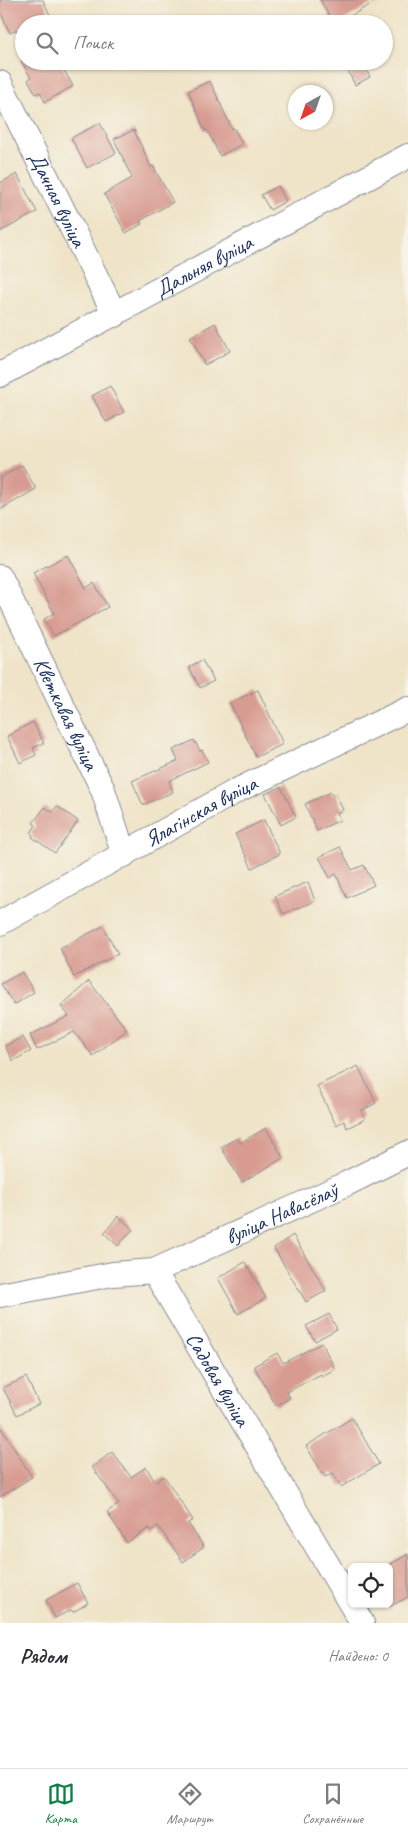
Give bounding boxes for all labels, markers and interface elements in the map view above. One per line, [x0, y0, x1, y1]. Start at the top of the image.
search box [15, 15, 393, 70]
icon: search [33, 29, 61, 57]
text: Поиск [73, 31, 113, 55]
north arrow [288, 85, 333, 130]
street label: Дачная вуліца [23, 148, 93, 253]
street label: Дальняя вуліца [150, 228, 258, 303]
street label: Кветкавая вуліца [28, 653, 105, 776]
street label: Ялагінская вуліца [140, 769, 263, 852]
street label: вуліца Навасёлаў [221, 1176, 343, 1250]
street label: Садовая вуліца [180, 1328, 257, 1433]
map controls [348, 1563, 393, 1608]
button: locate [348, 1563, 393, 1608]
text: Рядом [20, 1643, 67, 1669]
text: Найдено: 0 [328, 1646, 388, 1666]
tab: Карта [45, 1780, 77, 1827]
tab: Маршрут [167, 1780, 213, 1827]
tab: Сохранённые [302, 1780, 363, 1827]

